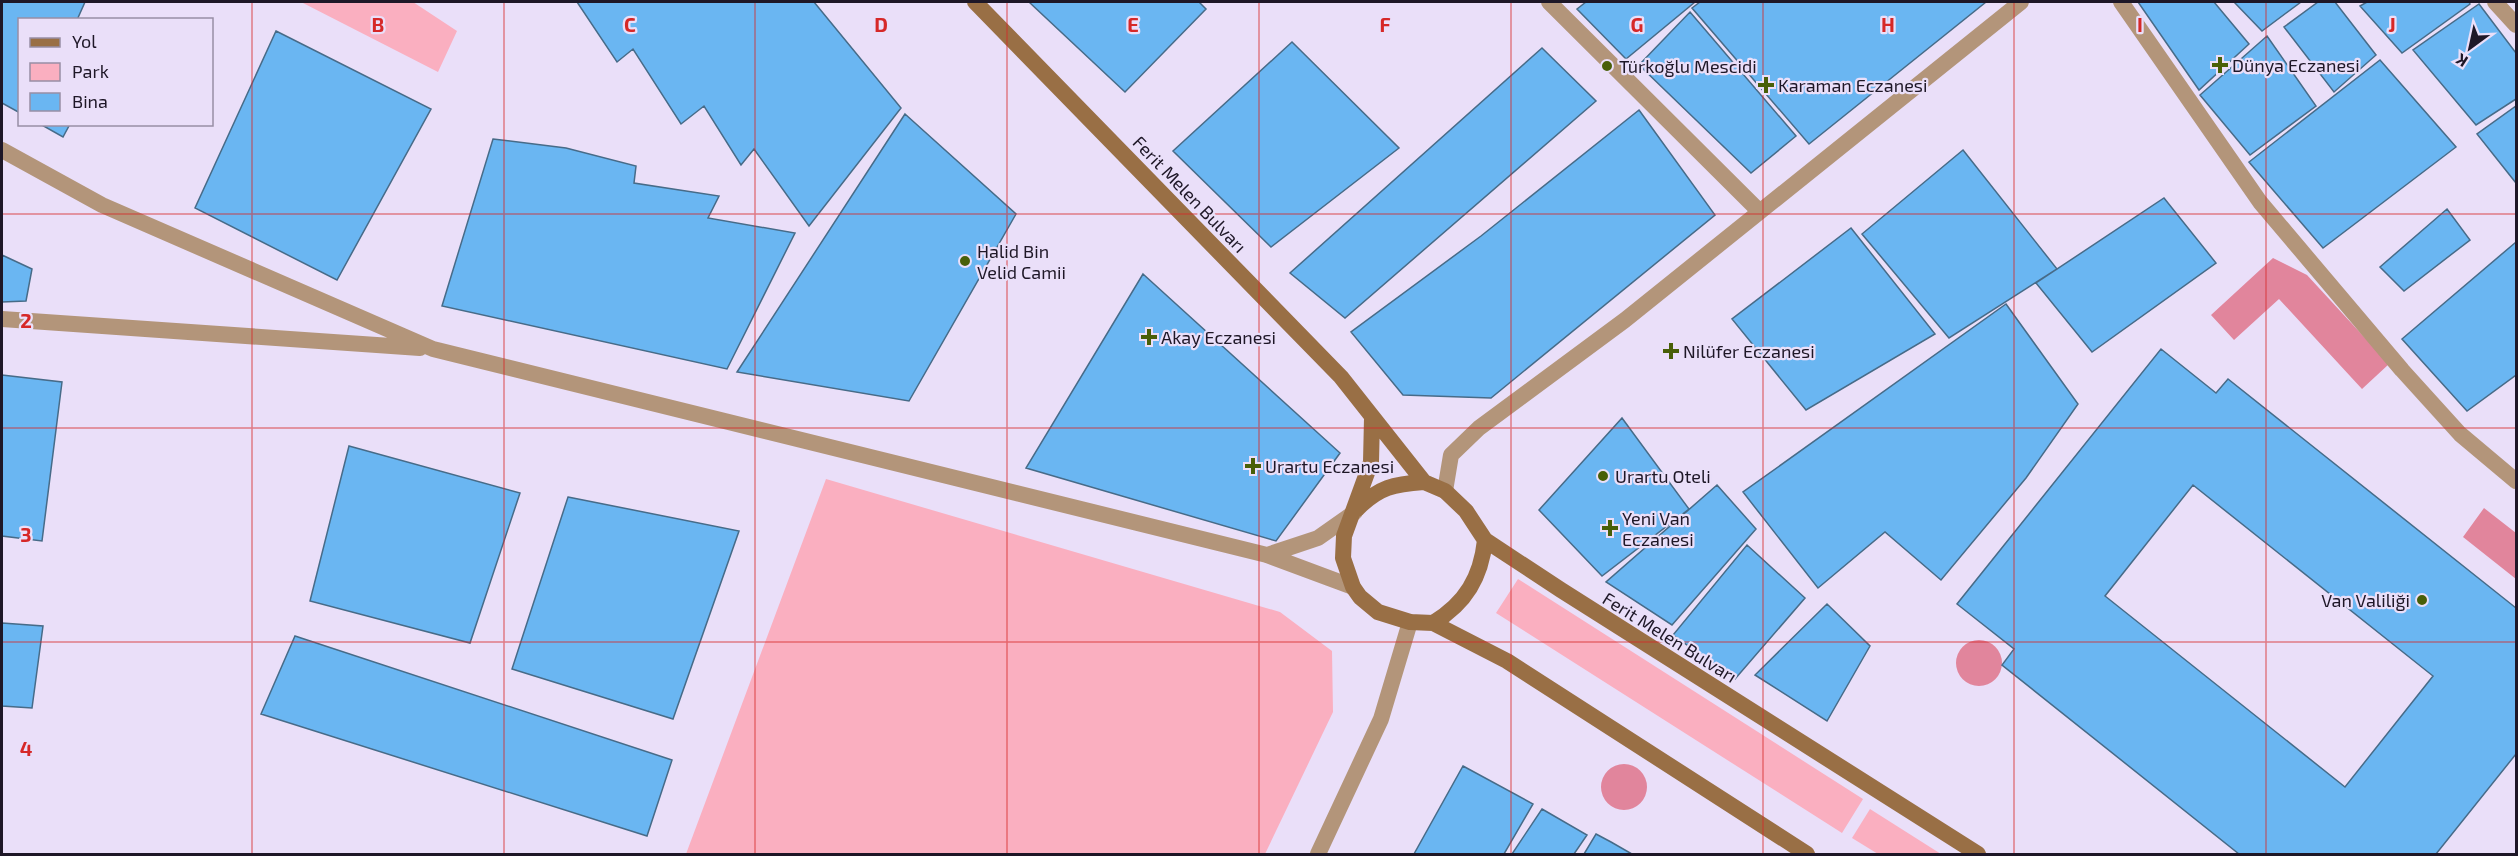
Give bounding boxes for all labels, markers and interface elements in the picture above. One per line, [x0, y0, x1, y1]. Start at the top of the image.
text: B [372, 12, 384, 36]
text: C [624, 12, 636, 36]
text: D [874, 12, 888, 36]
text: E [1127, 12, 1139, 36]
text: F [1379, 12, 1391, 36]
text: G [1631, 12, 1643, 36]
text: H [1881, 12, 1895, 36]
text: I [2137, 12, 2143, 36]
text: J [2388, 12, 2396, 36]
legend [18, 18, 213, 126]
north arrow [2440, 18, 2500, 78]
text: Yol [72, 30, 97, 52]
text: K [2451, 50, 2471, 72]
place label: Dünya Eczanesi [2232, 54, 2360, 76]
place label: Türkoğlu Mescidi [1619, 55, 1757, 77]
marker: Dünya Eczanesi [2213, 58, 2227, 72]
marker: Türkoğlu Mescidi [1600, 59, 1614, 73]
text: Park [72, 60, 109, 82]
place label: Karaman Eczanesi [1778, 74, 1927, 96]
marker: Karaman Eczanesi [1759, 78, 1773, 92]
text: Bina [72, 90, 108, 112]
street label: Ferit Melen Bulvarı [1129, 131, 1251, 257]
place label: Halid Bin Velid Camii [977, 240, 1066, 283]
marker: Halid Bin Velid Camii [958, 254, 972, 268]
text: 2 [20, 308, 32, 332]
place label: Akay Eczanesi [1161, 326, 1276, 348]
marker: Akay Eczanesi [1142, 330, 1156, 344]
place label: Nilüfer Eczanesi [1683, 340, 1815, 362]
marker: Nilüfer Eczanesi [1664, 344, 1678, 358]
place label: Urartu Eczanesi [1265, 455, 1394, 477]
marker: Urartu Eczanesi [1246, 459, 1260, 473]
place label: Urartu Oteli [1615, 465, 1711, 487]
marker: Urartu Oteli [1596, 469, 1610, 483]
place label: Yeni Van Eczanesi [1622, 507, 1694, 550]
marker: Yeni Van Eczanesi [1603, 521, 1617, 535]
text: 3 [20, 522, 32, 546]
street label: Ferit Melen Bulvarı [1599, 587, 1741, 687]
place label: Van Valiliği [2321, 589, 2410, 611]
marker: Van Valiliği [2415, 593, 2429, 607]
text: 4 [20, 736, 33, 760]

